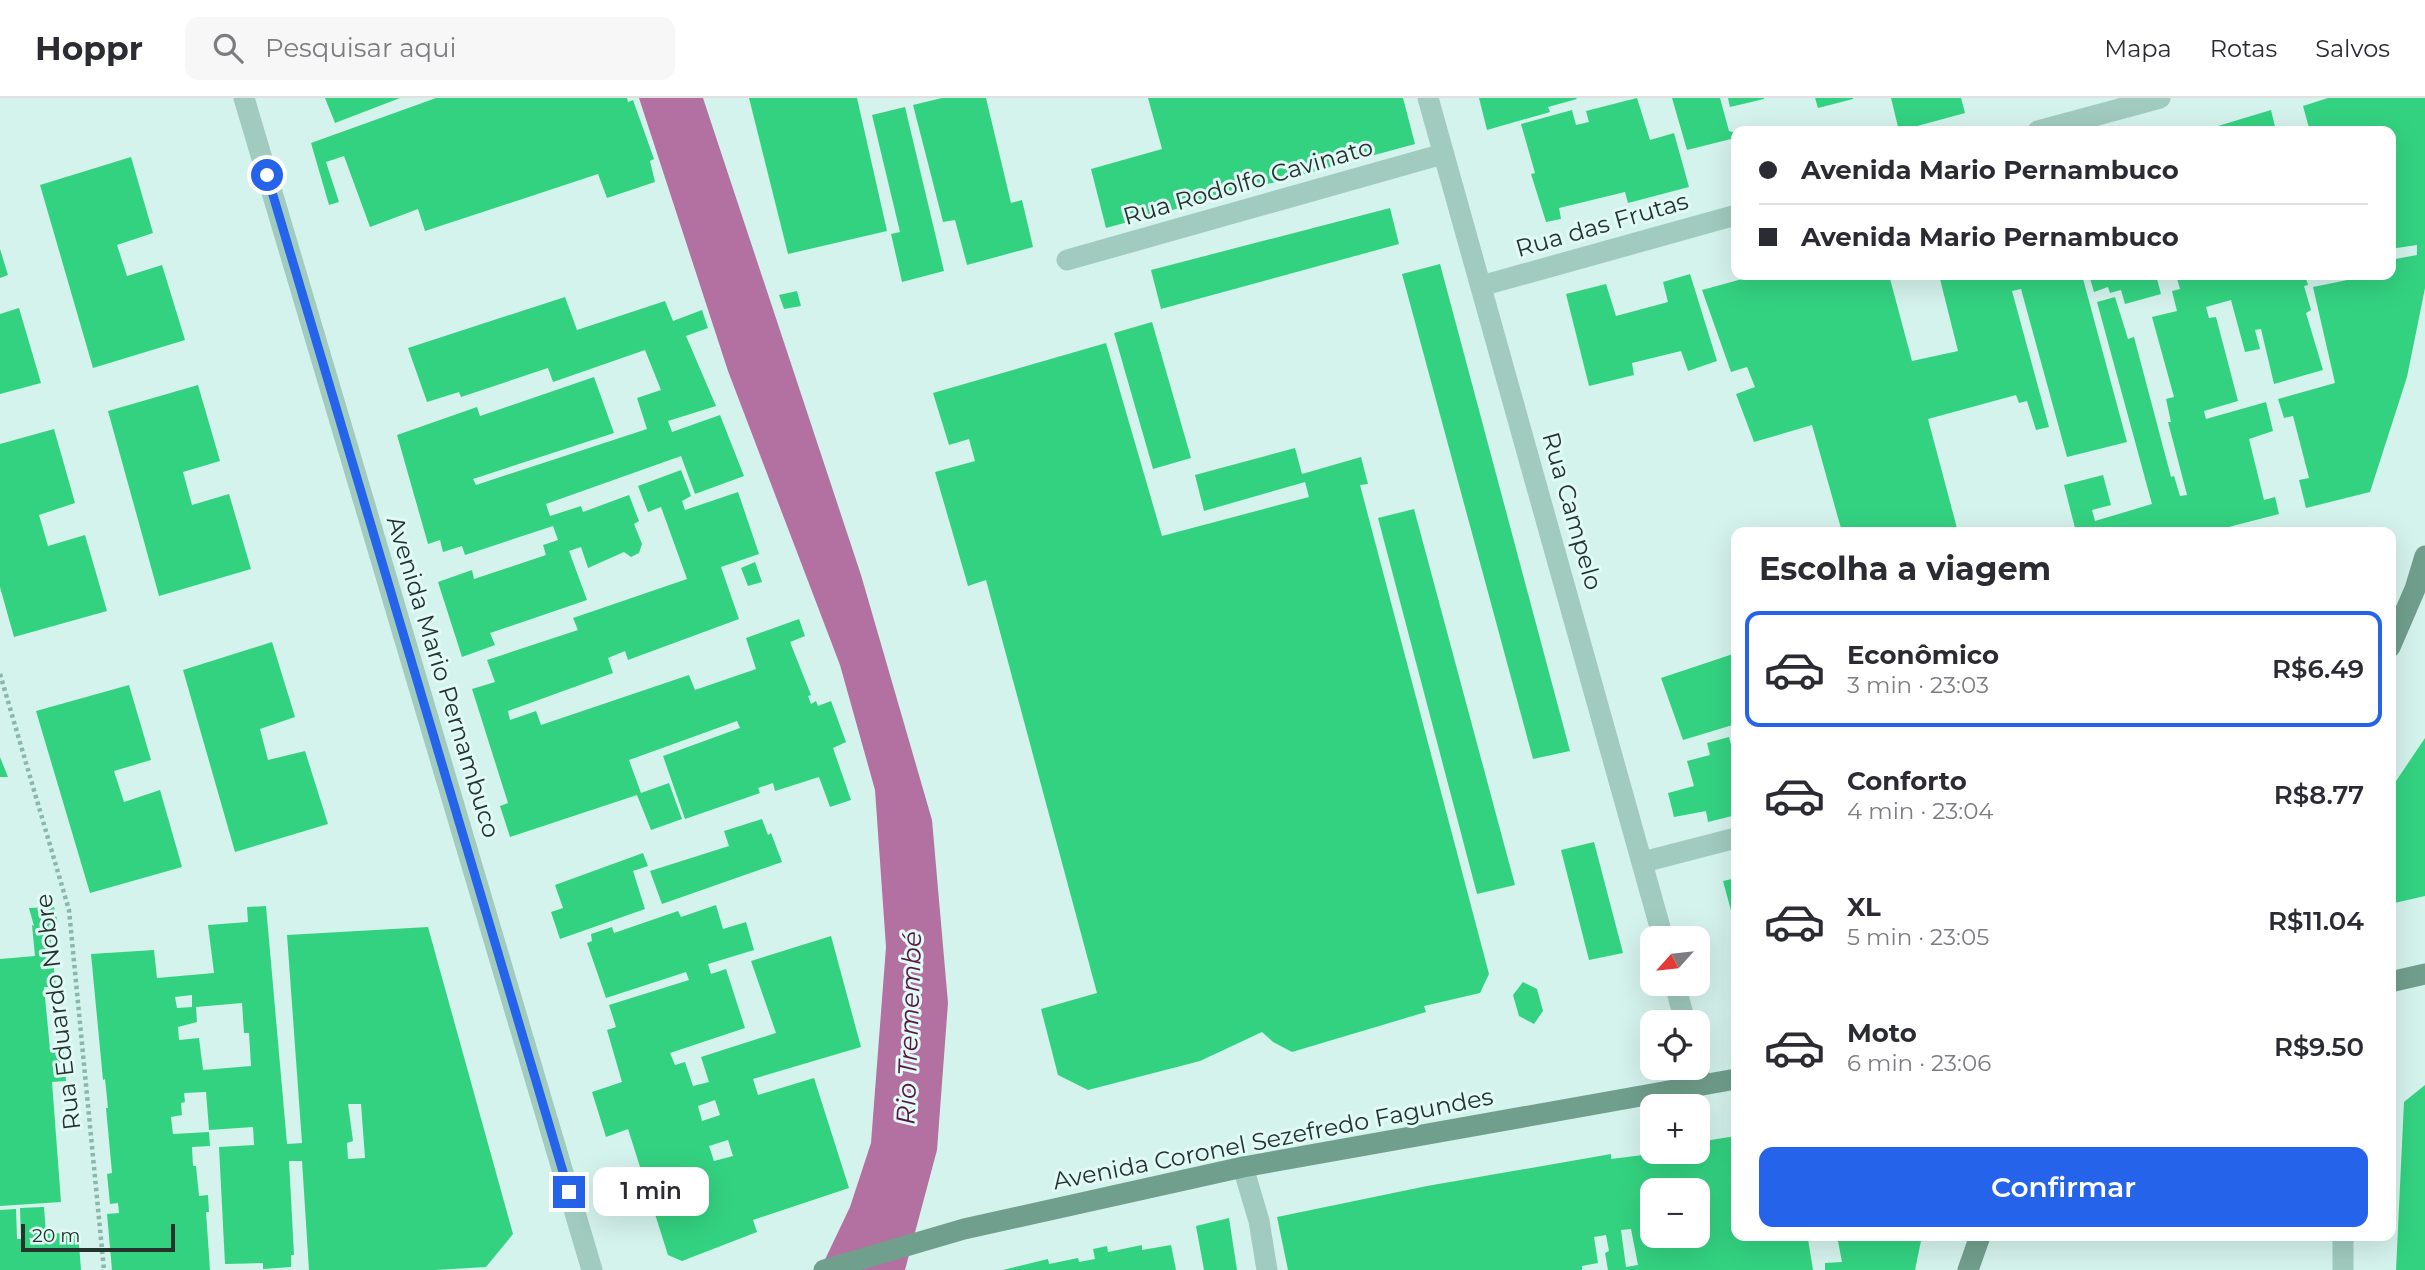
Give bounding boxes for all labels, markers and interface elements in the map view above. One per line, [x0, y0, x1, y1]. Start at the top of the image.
search box [185, 17, 675, 80]
text: Hoppr [35, 28, 143, 68]
icon: search [209, 29, 247, 67]
text: Pesquisar aqui [265, 32, 457, 64]
text: Mapa [2104, 34, 2172, 63]
text: Rotas [2210, 34, 2277, 63]
text: Salvos [2315, 34, 2390, 63]
street label: Rua Rodolfo Cavinato [1120, 132, 1376, 231]
text: Avenida Mario Pernambuco [1801, 154, 2179, 186]
route start [251, 159, 283, 191]
street label: Rua das Frutas [1512, 186, 1692, 263]
text: Avenida Mario Pernambuco [1801, 221, 2179, 253]
street label: Rua Campelo [1536, 429, 1609, 593]
street label: Avenida Mario Pernambuco [381, 512, 506, 841]
text: Escolha a viagem [1759, 549, 2051, 588]
icon: car [1763, 638, 1826, 701]
text: Econômico [1847, 639, 1999, 671]
text: R$6.49 [2272, 653, 2364, 685]
text: 3 min · 23:03 [1847, 671, 1989, 699]
icon: car [1763, 764, 1826, 827]
text: Conforto [1847, 765, 1967, 797]
text: R$8.77 [2274, 779, 2364, 811]
text: 4 min · 23:04 [1847, 797, 1994, 825]
icon: car [1763, 890, 1826, 953]
text: XL [1847, 891, 1881, 923]
street label: Rua Eduardo Nobre [29, 892, 86, 1132]
text: R$11.04 [2268, 905, 2364, 937]
text: 5 min · 23:05 [1847, 923, 1989, 951]
north arrow [1640, 926, 1710, 996]
map controls [1640, 926, 1710, 1248]
water label: Rio Tremembé [890, 931, 928, 1125]
button: locate [1640, 1010, 1710, 1080]
icon: car [1763, 1016, 1826, 1079]
text: Moto [1847, 1017, 1917, 1049]
text: R$9.50 [2274, 1031, 2364, 1063]
text: 6 min · 23:06 [1847, 1049, 1991, 1077]
street label: Avenida Coronel Sezefredo Fagundes [1050, 1082, 1495, 1195]
button: + [1640, 1094, 1710, 1164]
button: Confirmar [1759, 1147, 2368, 1227]
callout: 1 min [594, 1168, 709, 1216]
route end [553, 1176, 585, 1208]
text: 1 min [620, 1177, 682, 1205]
button: − [1640, 1178, 1710, 1248]
scale bar [21, 1221, 175, 1253]
text: 20 m [32, 1224, 80, 1247]

